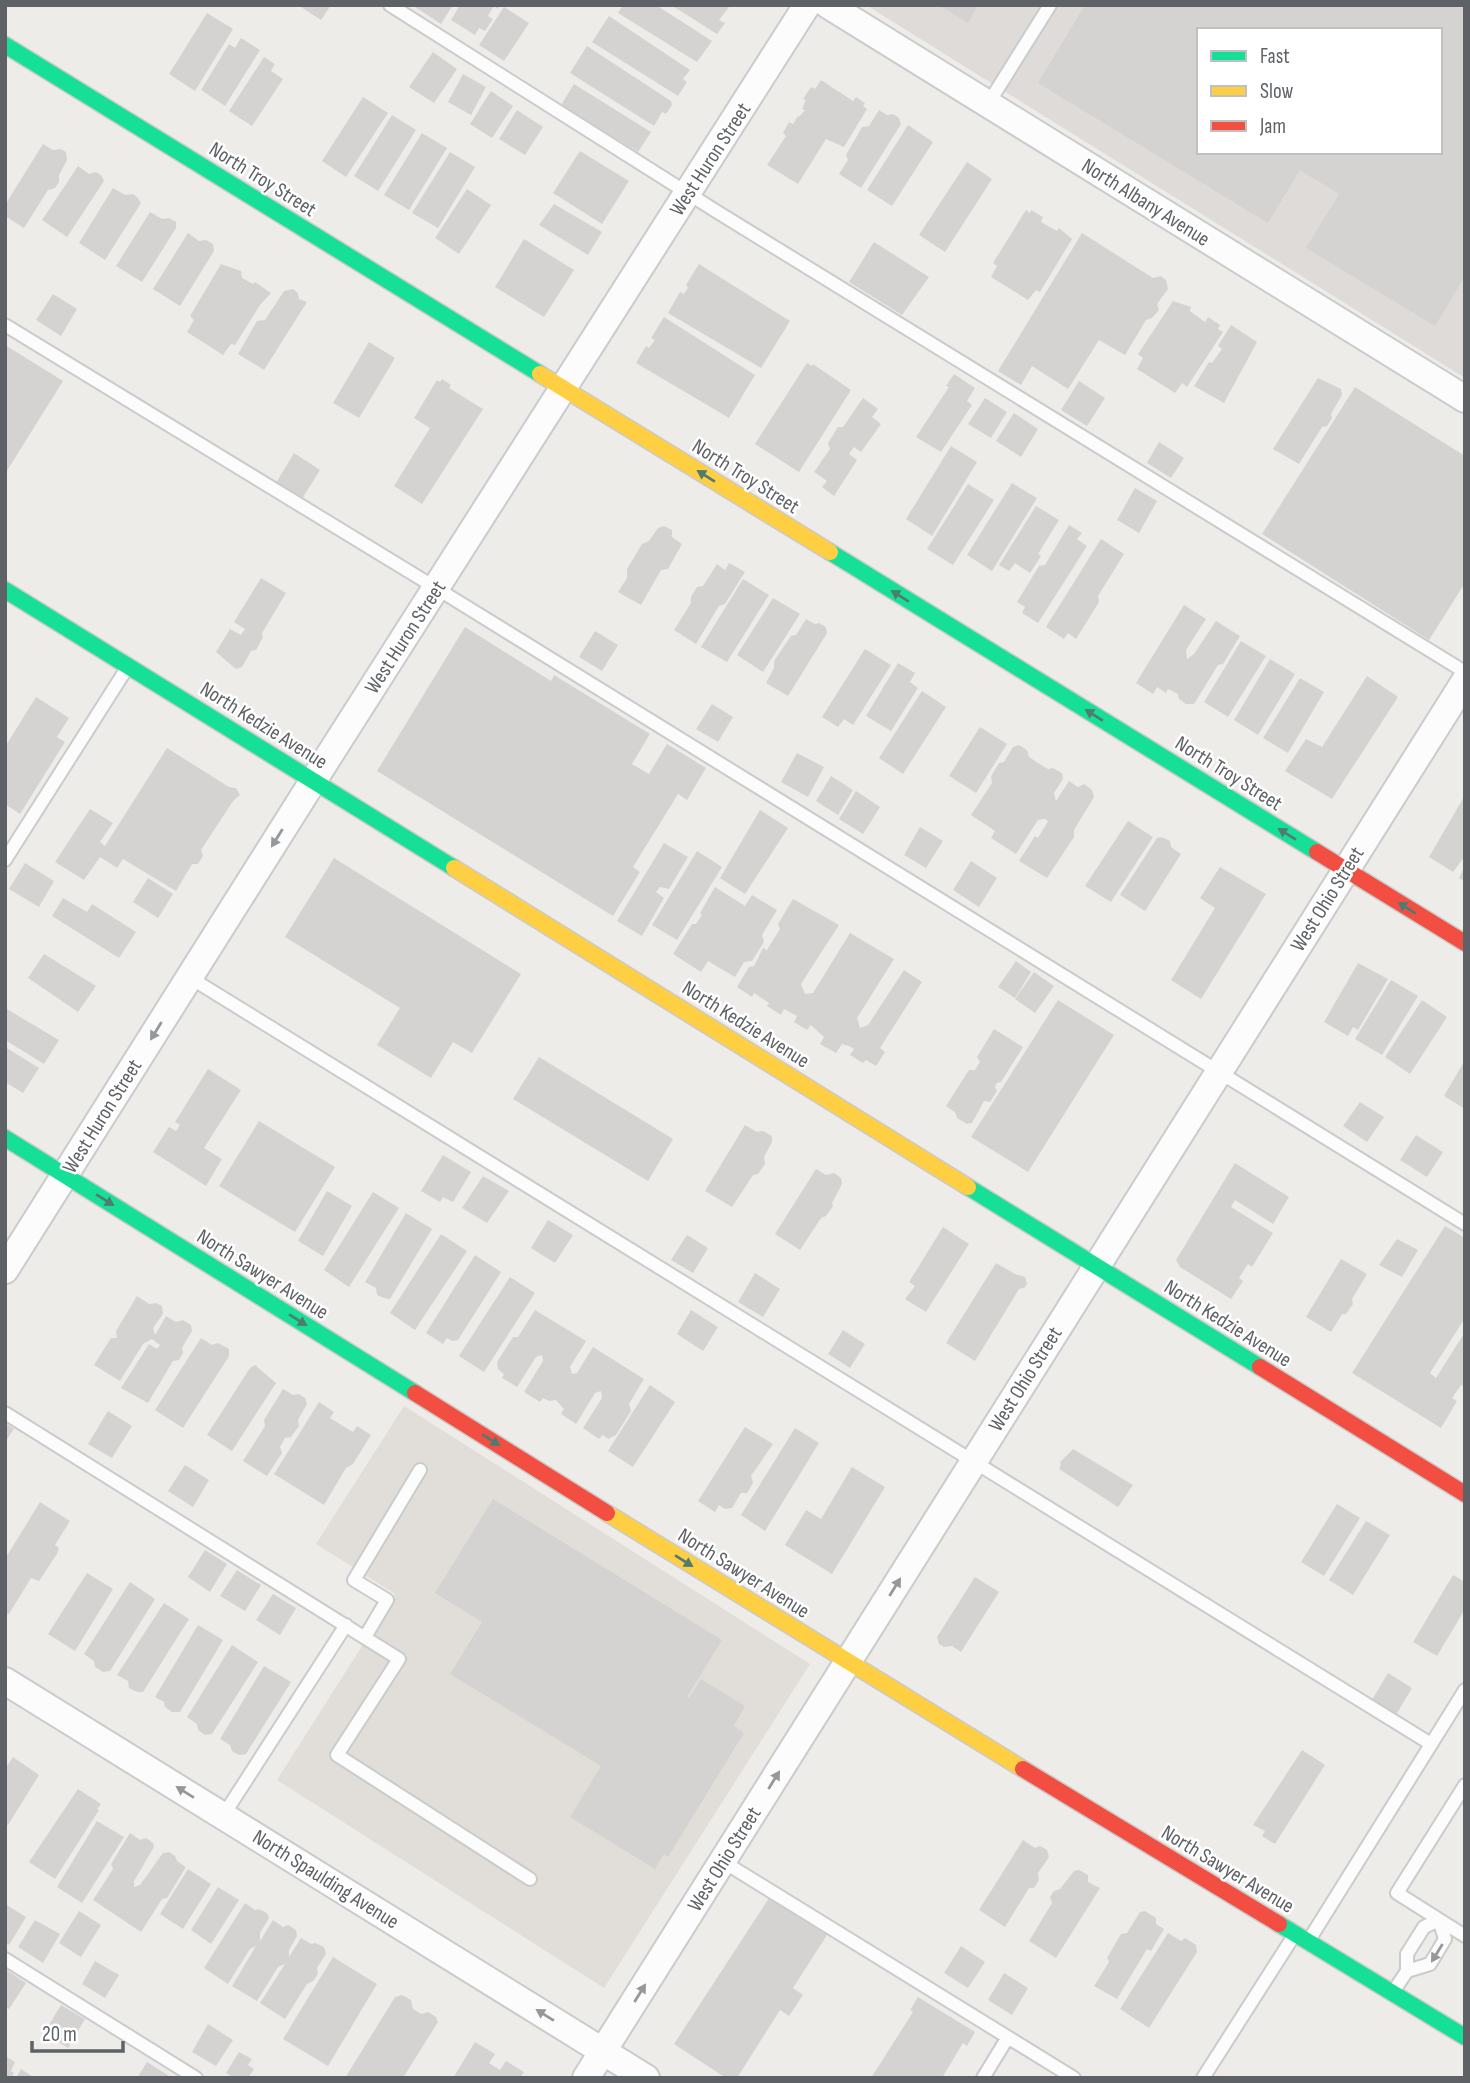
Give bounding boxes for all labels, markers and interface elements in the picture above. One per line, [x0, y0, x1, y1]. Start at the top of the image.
legend [1197, 28, 1442, 154]
text: Fast [1260, 44, 1290, 69]
text: Slow [1260, 79, 1294, 104]
street label: West Huron Street [665, 98, 756, 220]
text: Jam [1259, 114, 1286, 139]
street label: North Troy Street [205, 137, 321, 222]
street label: North Albany Avenue [1077, 153, 1214, 252]
street label: North Troy Street [688, 434, 804, 519]
one-way arrow [697, 470, 716, 483]
street label: West Huron Street [360, 576, 451, 698]
one-way arrow [890, 589, 909, 602]
street label: North Kedzie Avenue [195, 676, 332, 775]
one-way arrow [1084, 708, 1103, 721]
street label: North Troy Street [1171, 731, 1287, 816]
one-way arrow [1278, 828, 1297, 840]
one-way arrow [270, 829, 283, 848]
street label: West Ohio Street [1285, 842, 1369, 956]
one-way arrow [1397, 901, 1416, 914]
street label: North Kedzie Avenue [677, 975, 814, 1074]
one-way arrow [149, 1021, 162, 1040]
street label: West Huron Street [58, 1055, 147, 1178]
one-way arrow [95, 1194, 114, 1206]
street label: North Sawyer Avenue [192, 1224, 333, 1325]
street label: North Kedzie Avenue [1159, 1274, 1296, 1373]
one-way arrow [288, 1314, 308, 1327]
street label: West Ohio Street [983, 1322, 1067, 1436]
one-way arrow [481, 1434, 501, 1447]
street label: North Sawyer Avenue [673, 1523, 814, 1624]
one-way arrow [675, 1554, 694, 1567]
one-way arrow [888, 1578, 901, 1597]
one-way arrow [767, 1770, 780, 1790]
one-way arrow [176, 1786, 195, 1799]
street label: West Ohio Street [682, 1802, 766, 1916]
street label: North Sawyer Avenue [1157, 1820, 1299, 1919]
street label: North Spaulding Avenue [248, 1824, 403, 1934]
one-way arrow [1430, 1943, 1443, 1963]
one-way arrow [633, 1984, 646, 2003]
one-way arrow [536, 2009, 555, 2022]
scale bar [32, 2010, 122, 2054]
text: 20 m [42, 2022, 77, 2047]

